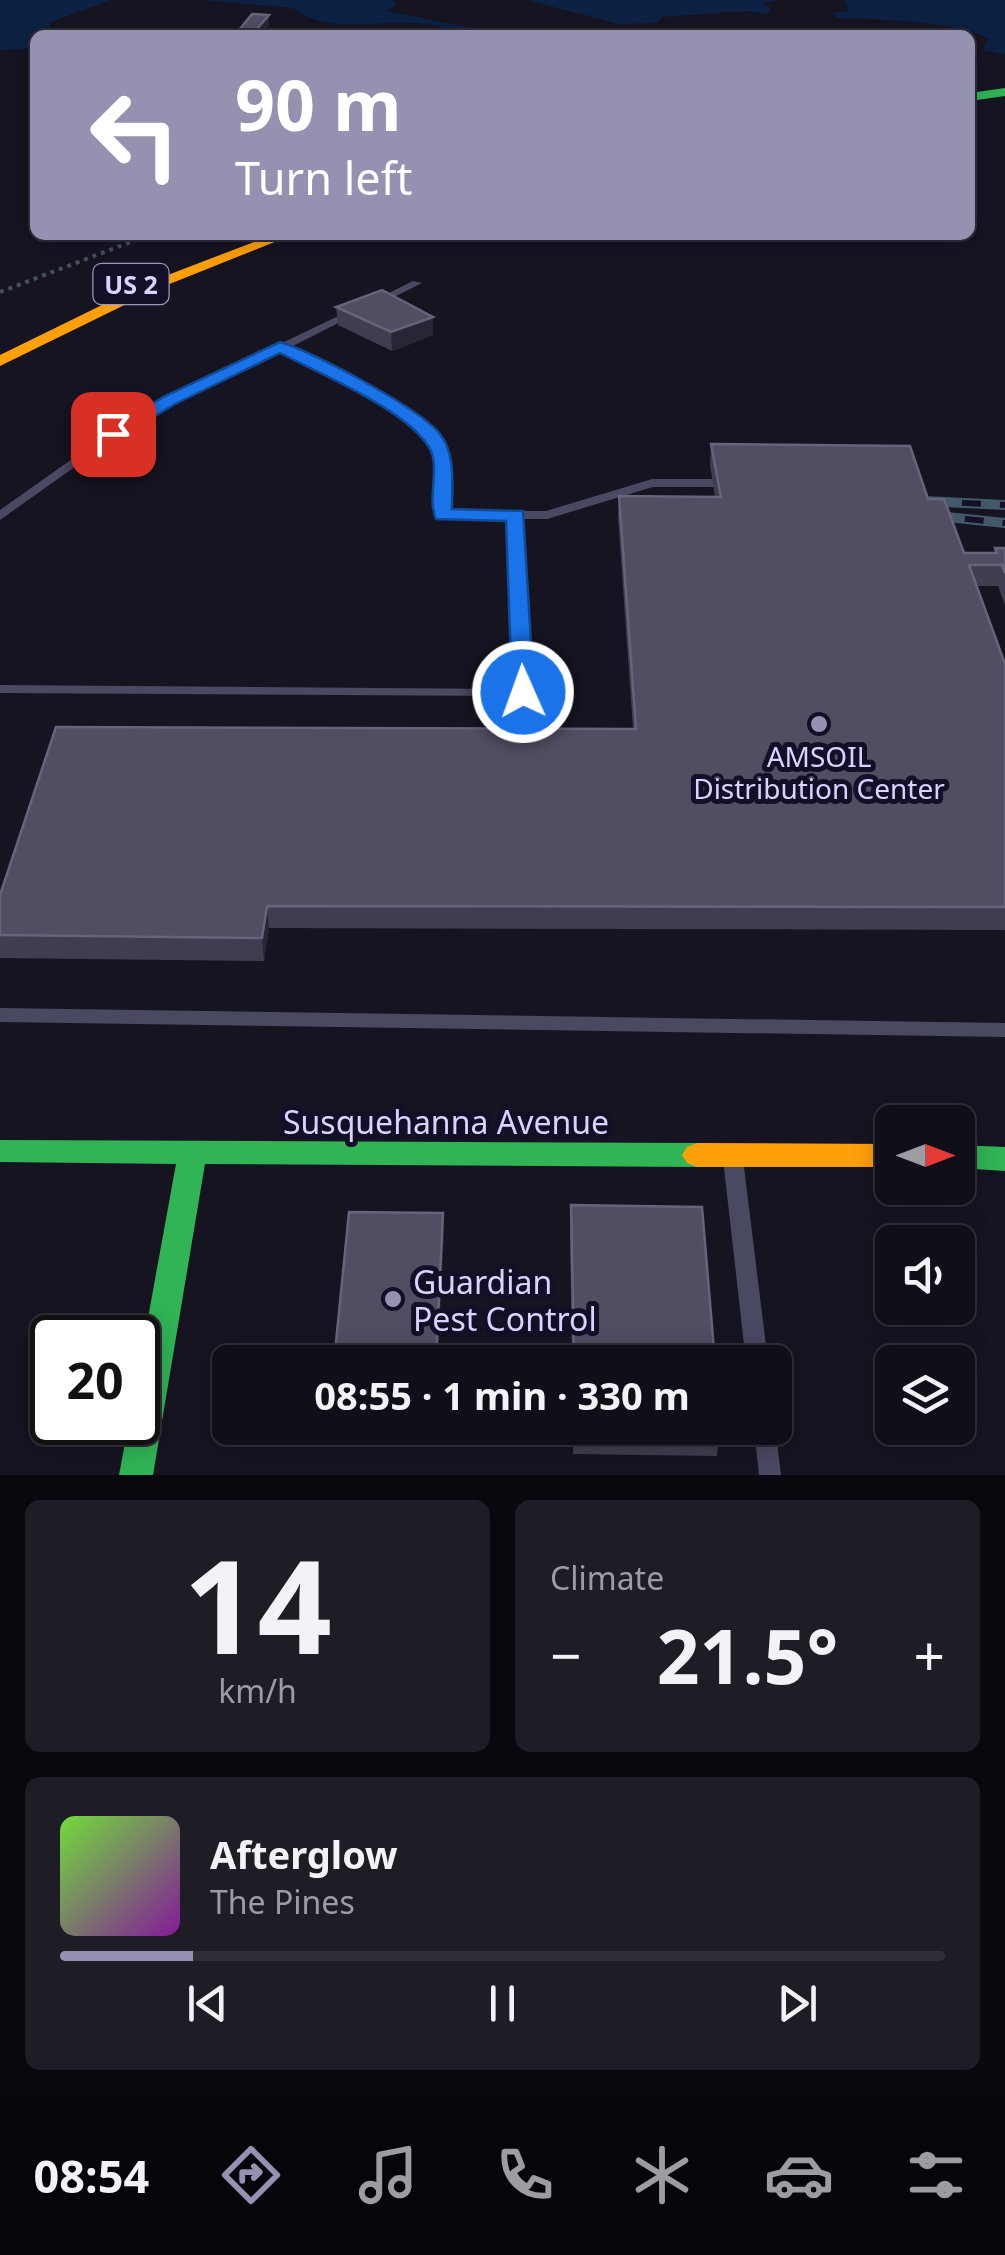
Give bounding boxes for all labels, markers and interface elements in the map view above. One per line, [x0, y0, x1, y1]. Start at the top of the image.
text: 90 m [235, 56, 402, 152]
icon: left [70, 70, 200, 200]
text: Turn left [235, 147, 412, 208]
road number: US 2 [94, 264, 168, 304]
pin [71, 392, 156, 477]
icon: arrive [86, 407, 141, 462]
position arrow [471, 640, 575, 744]
marker: AMSOIL Distribution Center [808, 713, 830, 735]
place label: AMSOIL Distribution Center [693, 737, 945, 807]
street label: Susquehanna Avenue [283, 1100, 609, 1143]
north arrow [875, 1105, 975, 1205]
map controls [875, 1105, 975, 1445]
button: sound [875, 1225, 975, 1325]
place label: Guardian Pest Control [413, 1260, 597, 1340]
marker: Guardian Pest Control [382, 1288, 404, 1310]
speed limit sign: 20 [30, 1315, 160, 1445]
button: layers [875, 1345, 975, 1445]
text: 08:55 · 1 min · 330 m [314, 1369, 690, 1421]
text: 14 [183, 1515, 332, 1692]
text: Climate [550, 1556, 664, 1599]
text: 21.5° [657, 1604, 838, 1706]
text: − [550, 1617, 581, 1692]
text: + [914, 1617, 945, 1692]
text: km/h [218, 1669, 297, 1712]
text: Afterglow [210, 1828, 398, 1880]
text: The Pines [210, 1880, 355, 1923]
icon: previous [180, 1976, 235, 2031]
icon: pause [475, 1976, 530, 2031]
icon: next [770, 1976, 825, 2031]
icon: directions [216, 2140, 286, 2210]
icon: music [353, 2140, 423, 2210]
icon: phone [490, 2140, 560, 2210]
icon: climate [627, 2140, 697, 2210]
icon: car [764, 2140, 834, 2210]
icon: filters [901, 2140, 971, 2210]
text: 08:54 [34, 2145, 149, 2206]

